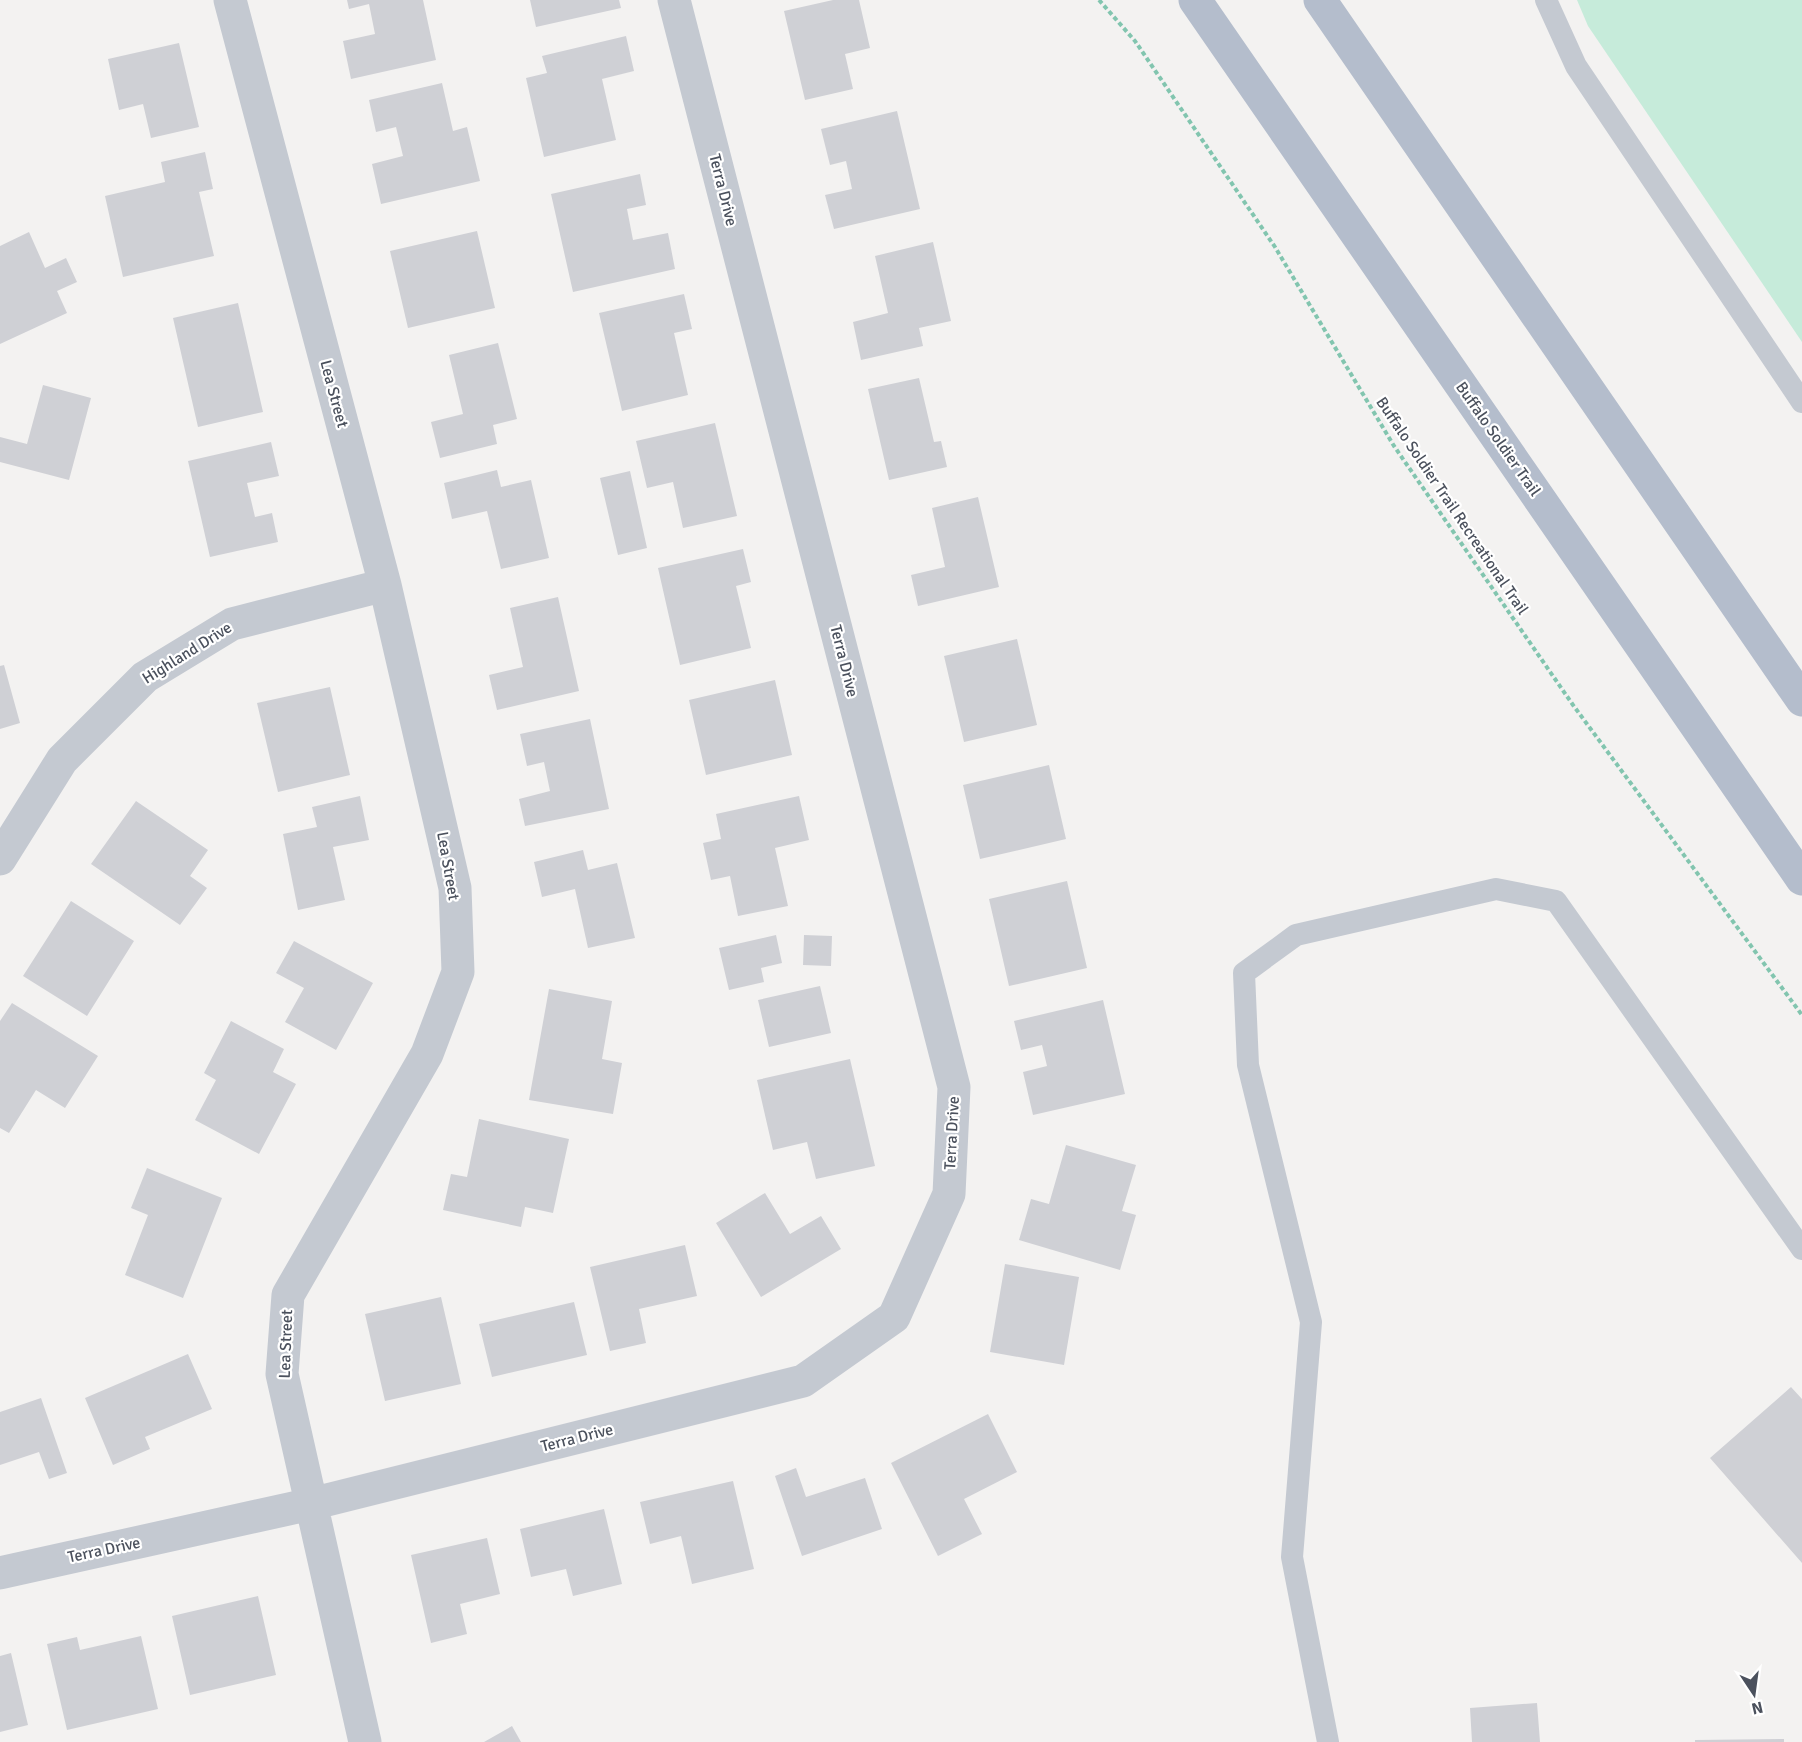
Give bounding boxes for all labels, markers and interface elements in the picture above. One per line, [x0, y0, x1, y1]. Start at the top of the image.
street label: Terra Drive [704, 152, 742, 228]
street label: Lea Street [315, 358, 353, 430]
street label: Buffalo Soldier Trail [1451, 378, 1545, 500]
street label: Buffalo Soldier Trail Recreational Trail [1371, 393, 1533, 619]
street label: Highland Drive [139, 618, 235, 688]
street label: Terra Drive [825, 623, 863, 699]
street label: Lea Street [432, 830, 464, 902]
street label: Terra Drive [940, 1096, 964, 1170]
street label: Lea Street [275, 1309, 297, 1379]
street label: Terra Drive [539, 1419, 615, 1457]
street label: Terra Drive [66, 1533, 142, 1567]
north arrow [1724, 1664, 1784, 1724]
text: N [1749, 1697, 1765, 1719]

